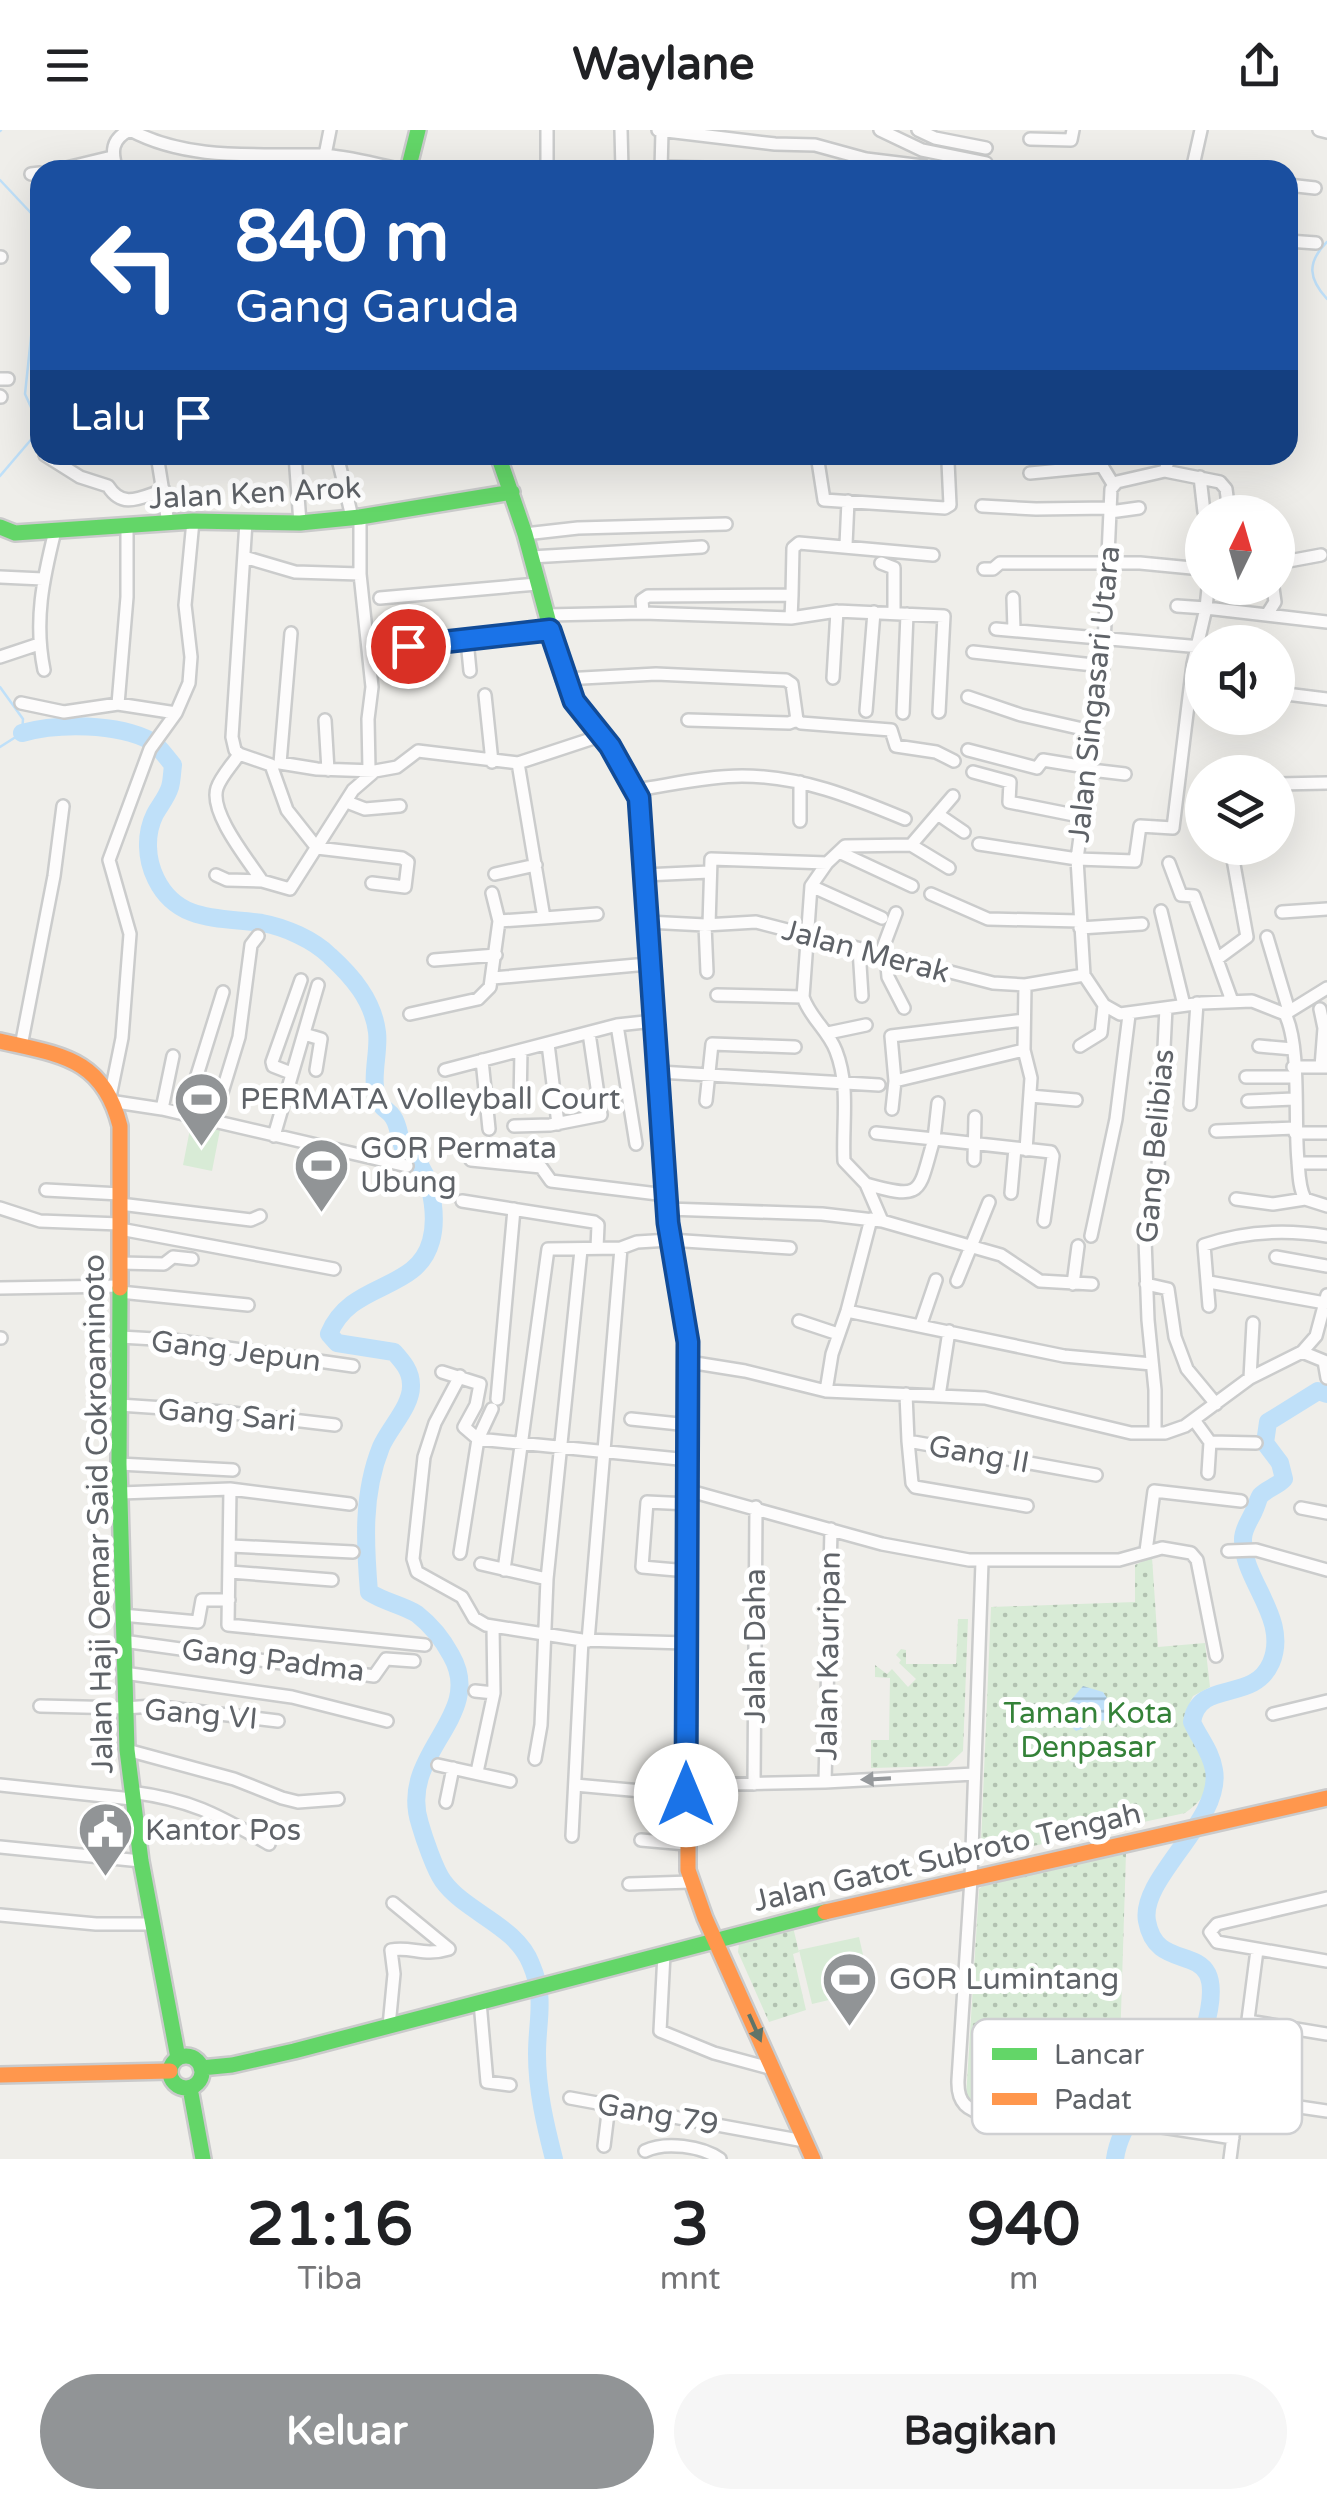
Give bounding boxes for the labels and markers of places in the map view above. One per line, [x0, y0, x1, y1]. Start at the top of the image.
pin [366, 604, 451, 689]
sports icon: PERMATA Volleyball Court [171, 1069, 231, 1148]
place label: PERMATA Volleyball Court [240, 1081, 620, 1118]
place label: GOR Permata Ubung [360, 1130, 557, 1201]
sports icon: GOR Permata Ubung [291, 1135, 351, 1214]
public building icon: Kantor Pos [76, 1800, 136, 1879]
place label: Kantor Pos [145, 1812, 301, 1849]
sports icon: GOR Lumintang [820, 1949, 880, 2028]
place label: GOR Lumintang [889, 1961, 1119, 1998]

